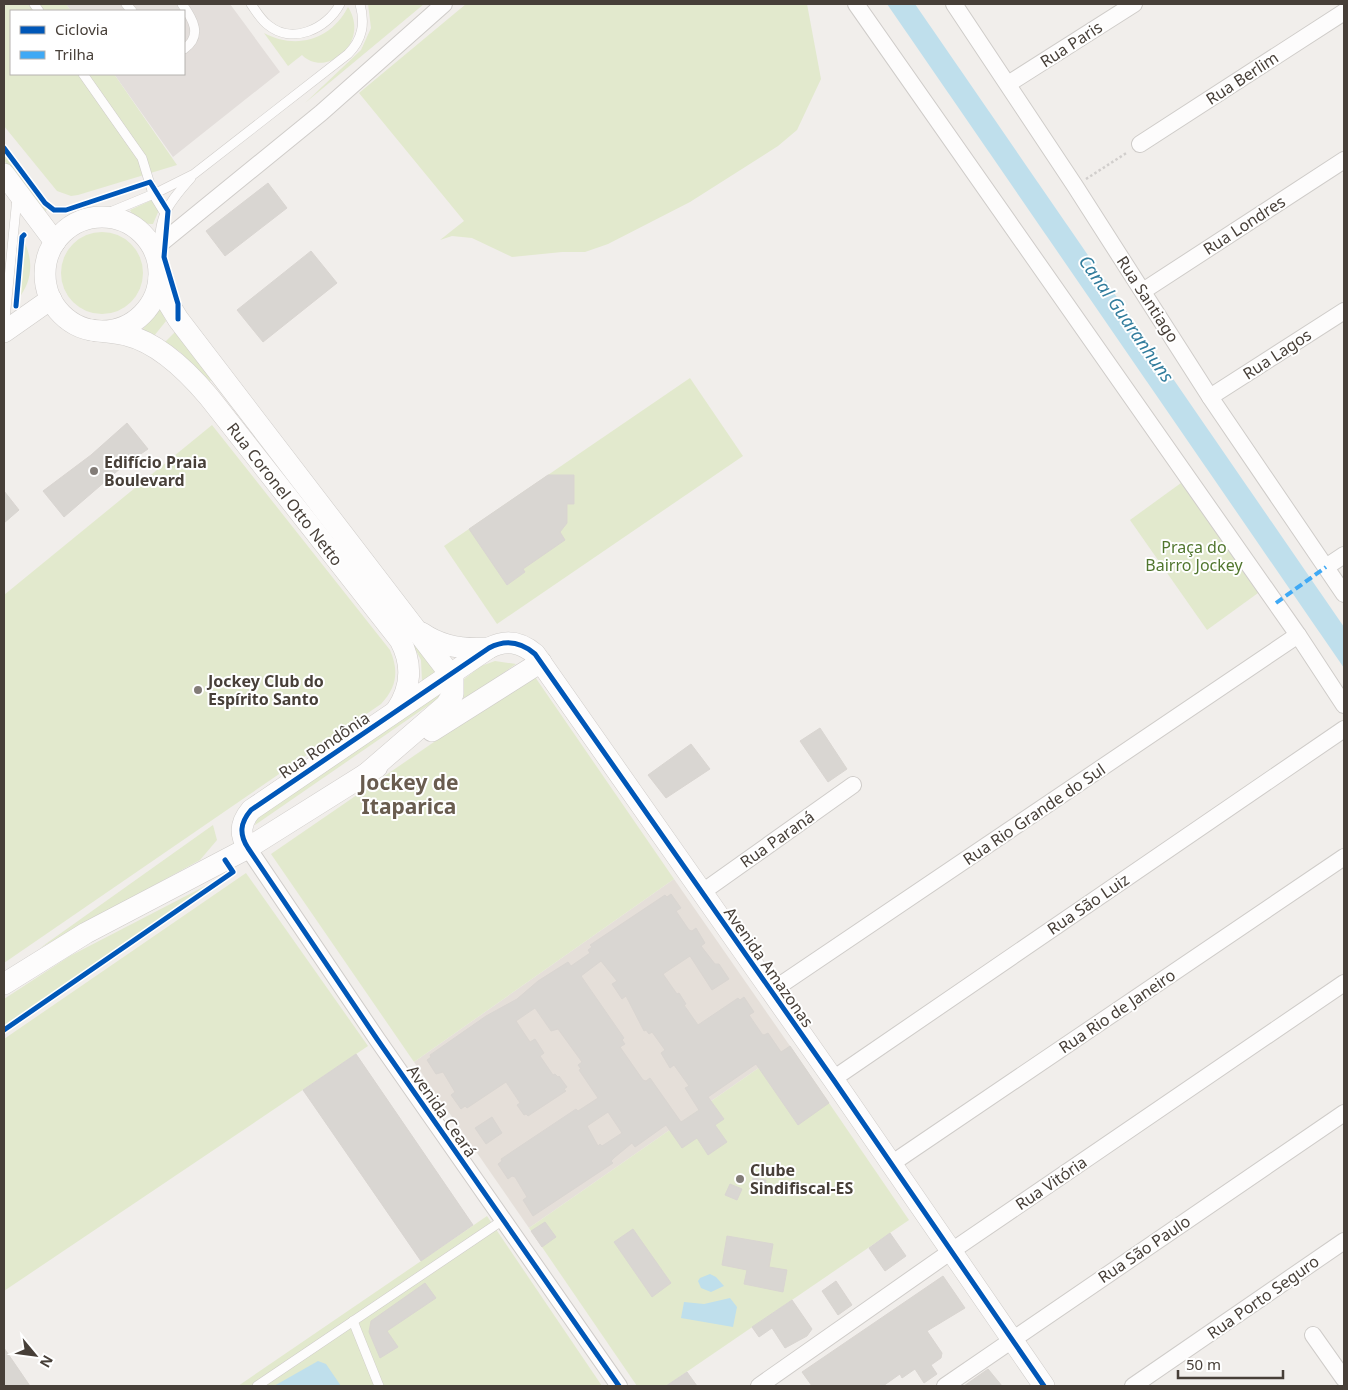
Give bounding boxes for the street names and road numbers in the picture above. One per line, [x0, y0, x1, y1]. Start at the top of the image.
street label: Rua Paris [1036, 16, 1106, 72]
street label: Rua Berlim [1202, 46, 1282, 110]
street label: Rua Londres [1199, 190, 1289, 260]
street label: Rua Santiago [1112, 251, 1184, 347]
street label: Rua Lagos [1238, 324, 1316, 384]
street label: Rua Coronel Otto Netto [222, 418, 348, 570]
street label: Rua Rondônia [274, 707, 374, 783]
street label: Rua Rio Grande do Sul [959, 758, 1109, 870]
street label: Rua Paraná [736, 805, 818, 873]
street label: Rua São Luiz [1043, 868, 1133, 940]
street label: Avenida Amazonas [719, 902, 819, 1032]
street label: Rua Rio de Janeiro [1054, 964, 1180, 1058]
street label: Avenida Ceará [402, 1061, 482, 1161]
street label: Rua Vitória [1011, 1151, 1091, 1215]
street label: Rua São Paulo [1094, 1210, 1194, 1288]
street label: Rua Porto Seguro [1203, 1250, 1323, 1344]

